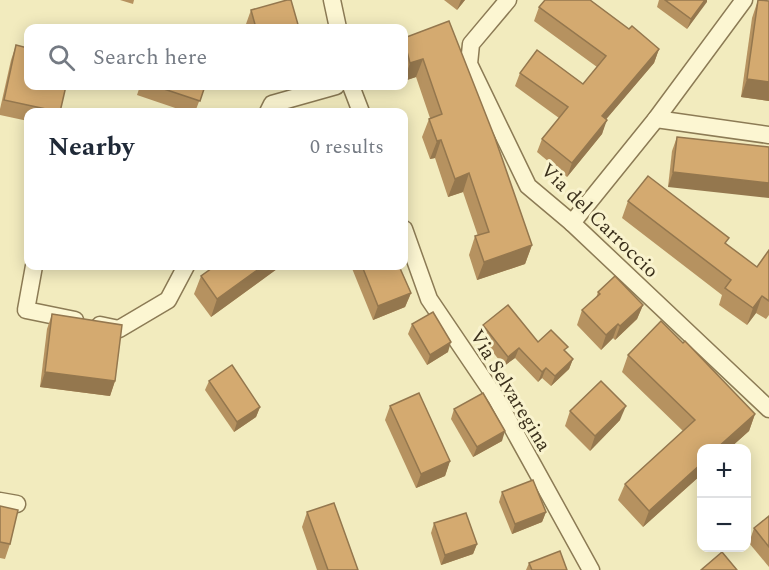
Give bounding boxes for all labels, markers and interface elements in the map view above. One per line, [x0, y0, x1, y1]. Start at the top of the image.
search box [24, 24, 408, 90]
icon: search [45, 41, 78, 74]
text: Search here [93, 41, 207, 74]
text: Nearby [48, 127, 134, 167]
text: 0 results [310, 132, 384, 162]
street label: Via del Carroccio [533, 156, 665, 285]
street label: Via Selvaregina [462, 324, 559, 458]
map controls [697, 444, 751, 552]
button: + [697, 444, 751, 498]
button: − [697, 498, 751, 552]

